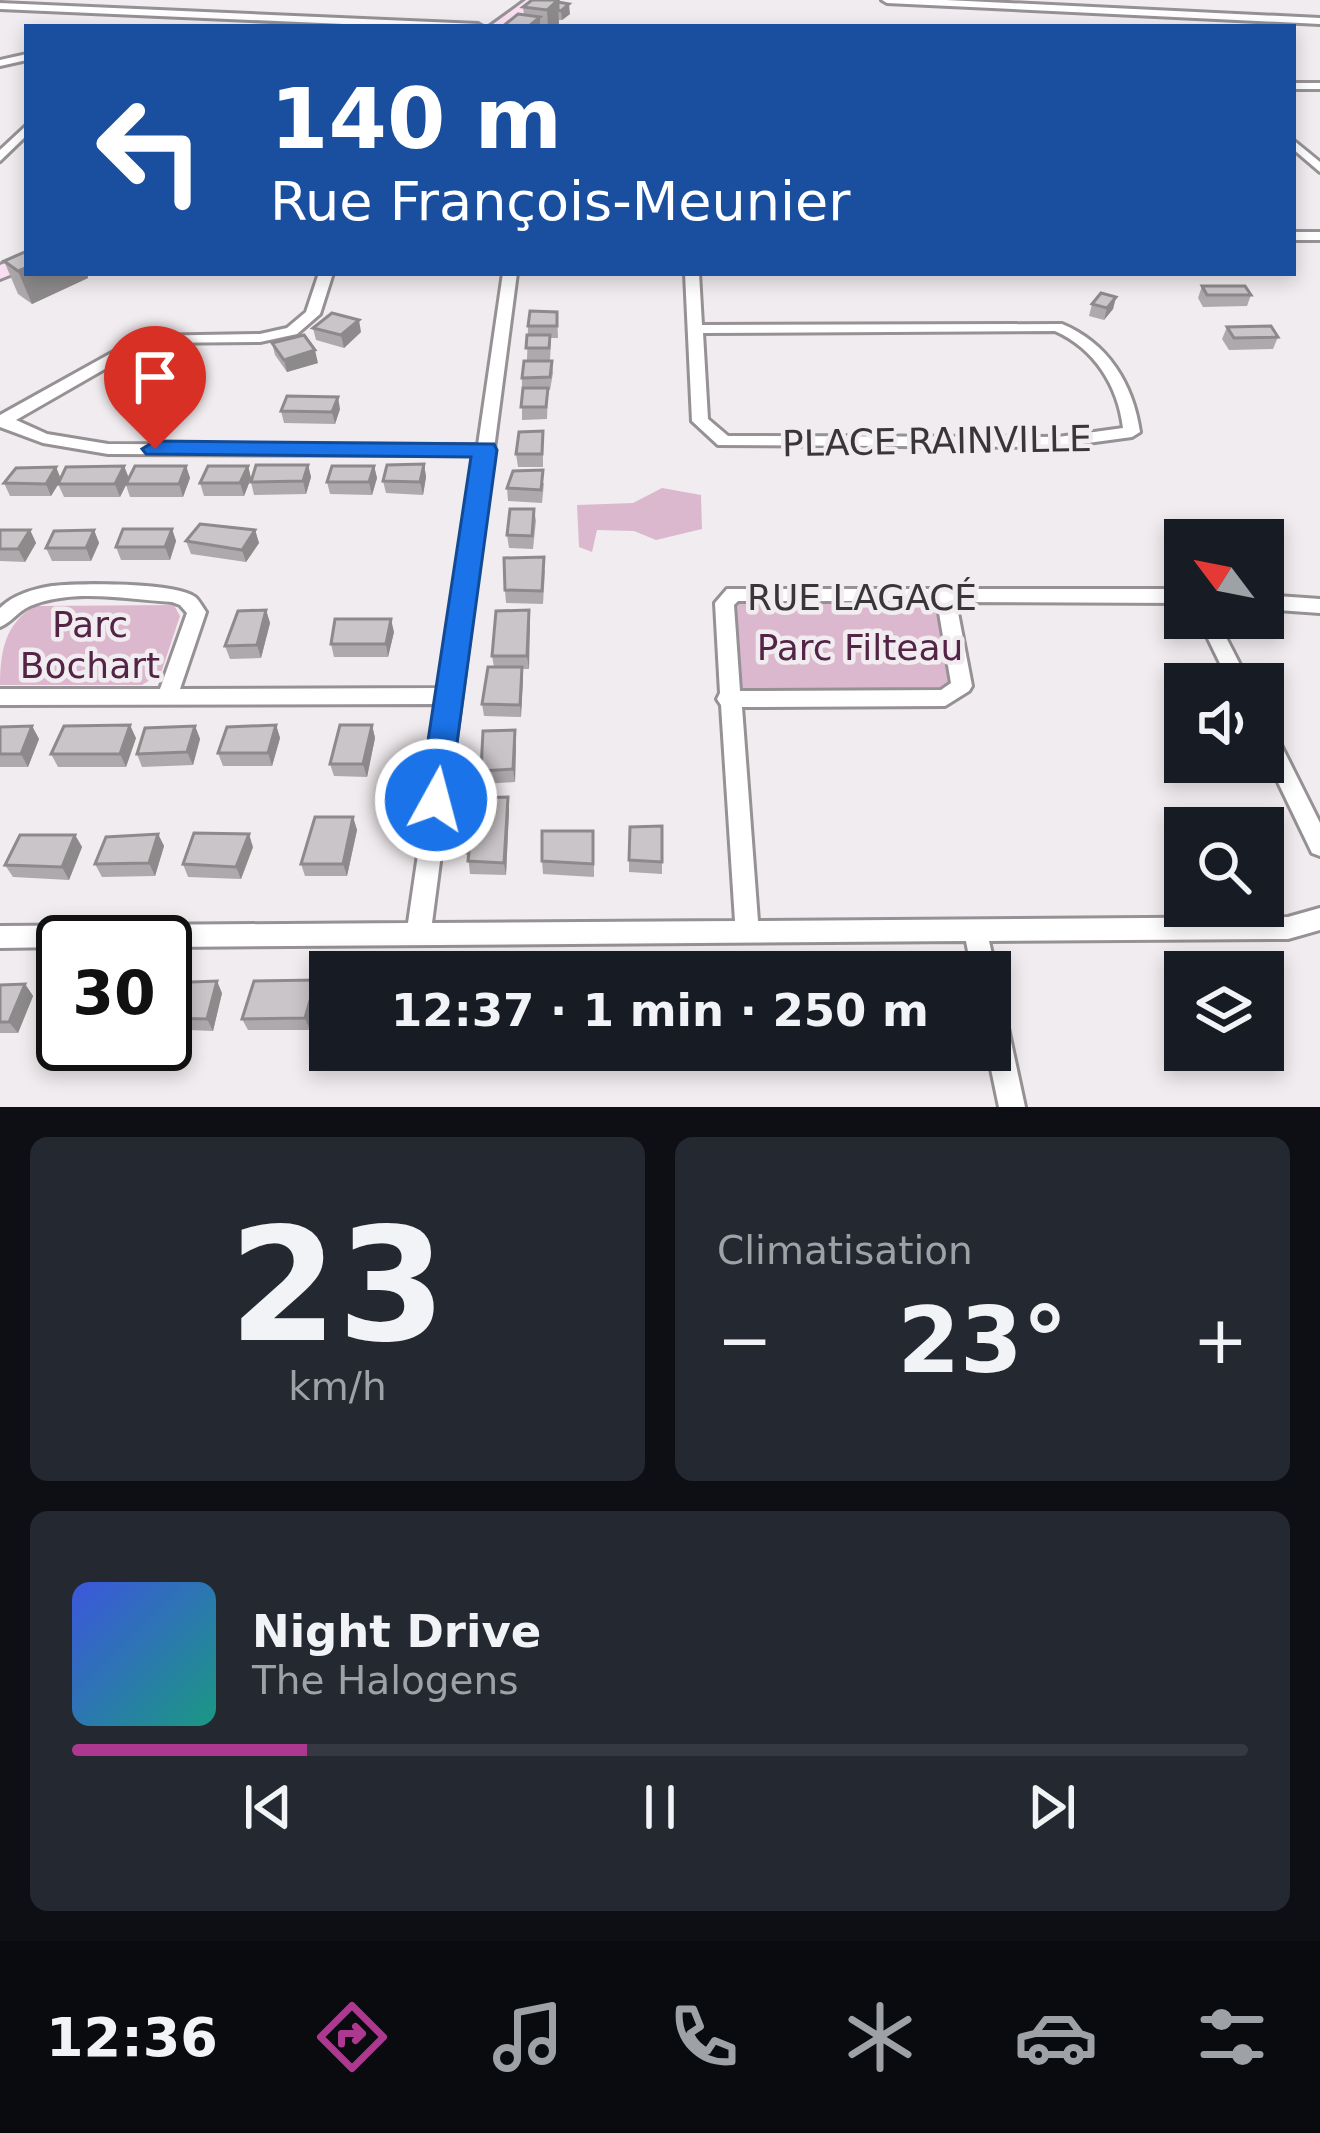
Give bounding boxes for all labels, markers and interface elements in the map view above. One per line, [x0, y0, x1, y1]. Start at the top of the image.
text: 140 m [270, 70, 562, 168]
icon: left [72, 72, 228, 228]
text: Rue François-Meunier [270, 170, 850, 233]
pin [104, 326, 206, 449]
icon: arrive [122, 344, 188, 410]
street label: PLACE RAINVILLE [782, 418, 1092, 464]
north arrow [1164, 519, 1284, 639]
map controls [1164, 519, 1284, 1071]
street label: RUE LAGACÉ [747, 577, 977, 618]
park label: Parc Bochart [20, 604, 160, 686]
park label: Parc Filteau [757, 627, 963, 668]
button: sound [1164, 663, 1284, 783]
position arrow [373, 737, 499, 863]
button: search [1164, 807, 1284, 927]
speed limit sign: 30 [36, 915, 192, 1071]
button: layers [1164, 951, 1284, 1071]
text: 12:37 · 1 min · 250 m [391, 984, 929, 1037]
text: 23 [229, 1195, 446, 1377]
text: Climatisation [717, 1228, 973, 1273]
text: 23° [897, 1288, 1068, 1393]
text: − [717, 1302, 772, 1379]
text: + [1193, 1302, 1248, 1379]
text: km/h [288, 1364, 387, 1409]
text: Night Drive [252, 1605, 541, 1658]
text: The Halogens [252, 1658, 519, 1703]
icon: previous [235, 1774, 301, 1840]
icon: pause [627, 1774, 693, 1840]
icon: next [1019, 1774, 1085, 1840]
icon: directions [310, 1995, 394, 2079]
icon: music [486, 1995, 570, 2079]
icon: phone [662, 1995, 746, 2079]
icon: climate [838, 1995, 922, 2079]
icon: car [1014, 1995, 1098, 2079]
icon: filters [1190, 1995, 1274, 2079]
text: 12:36 [46, 2006, 218, 2069]

